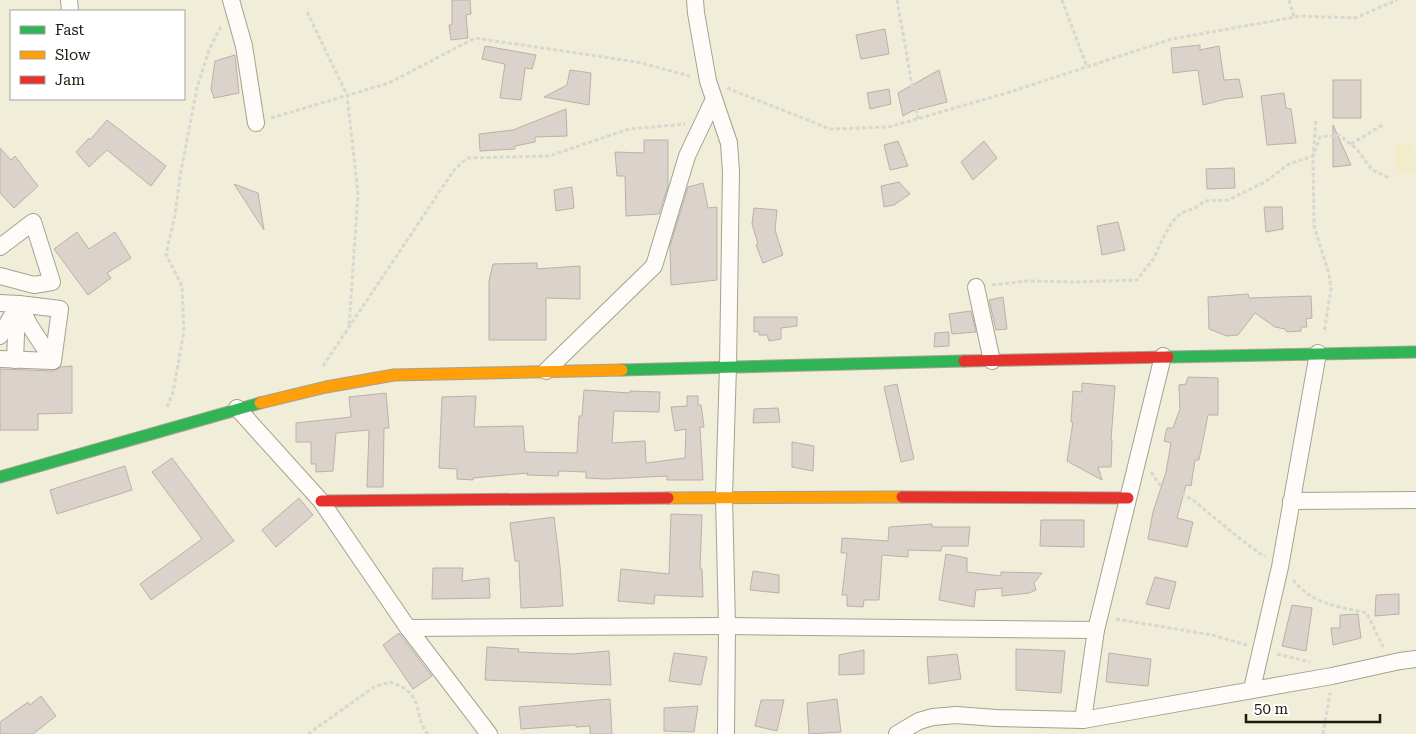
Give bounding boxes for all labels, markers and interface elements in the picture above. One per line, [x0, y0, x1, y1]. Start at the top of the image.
legend [10, 10, 185, 100]
text: Fast [55, 21, 85, 39]
text: Slow [55, 46, 91, 64]
text: Jam [55, 71, 85, 89]
scale bar [1246, 692, 1380, 724]
text: 50 m [1254, 700, 1289, 718]

